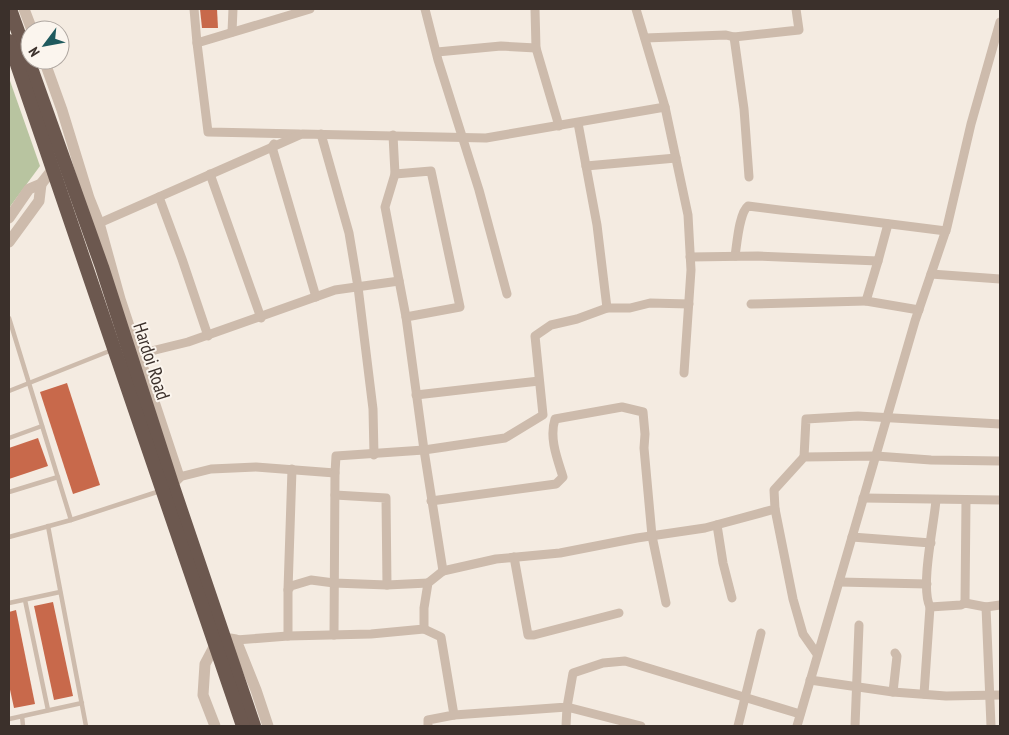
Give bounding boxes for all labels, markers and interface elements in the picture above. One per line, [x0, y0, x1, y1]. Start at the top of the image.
north arrow [20, 20, 70, 70]
text: N [24, 44, 44, 60]
street label: Hardoi Road [128, 319, 176, 403]

